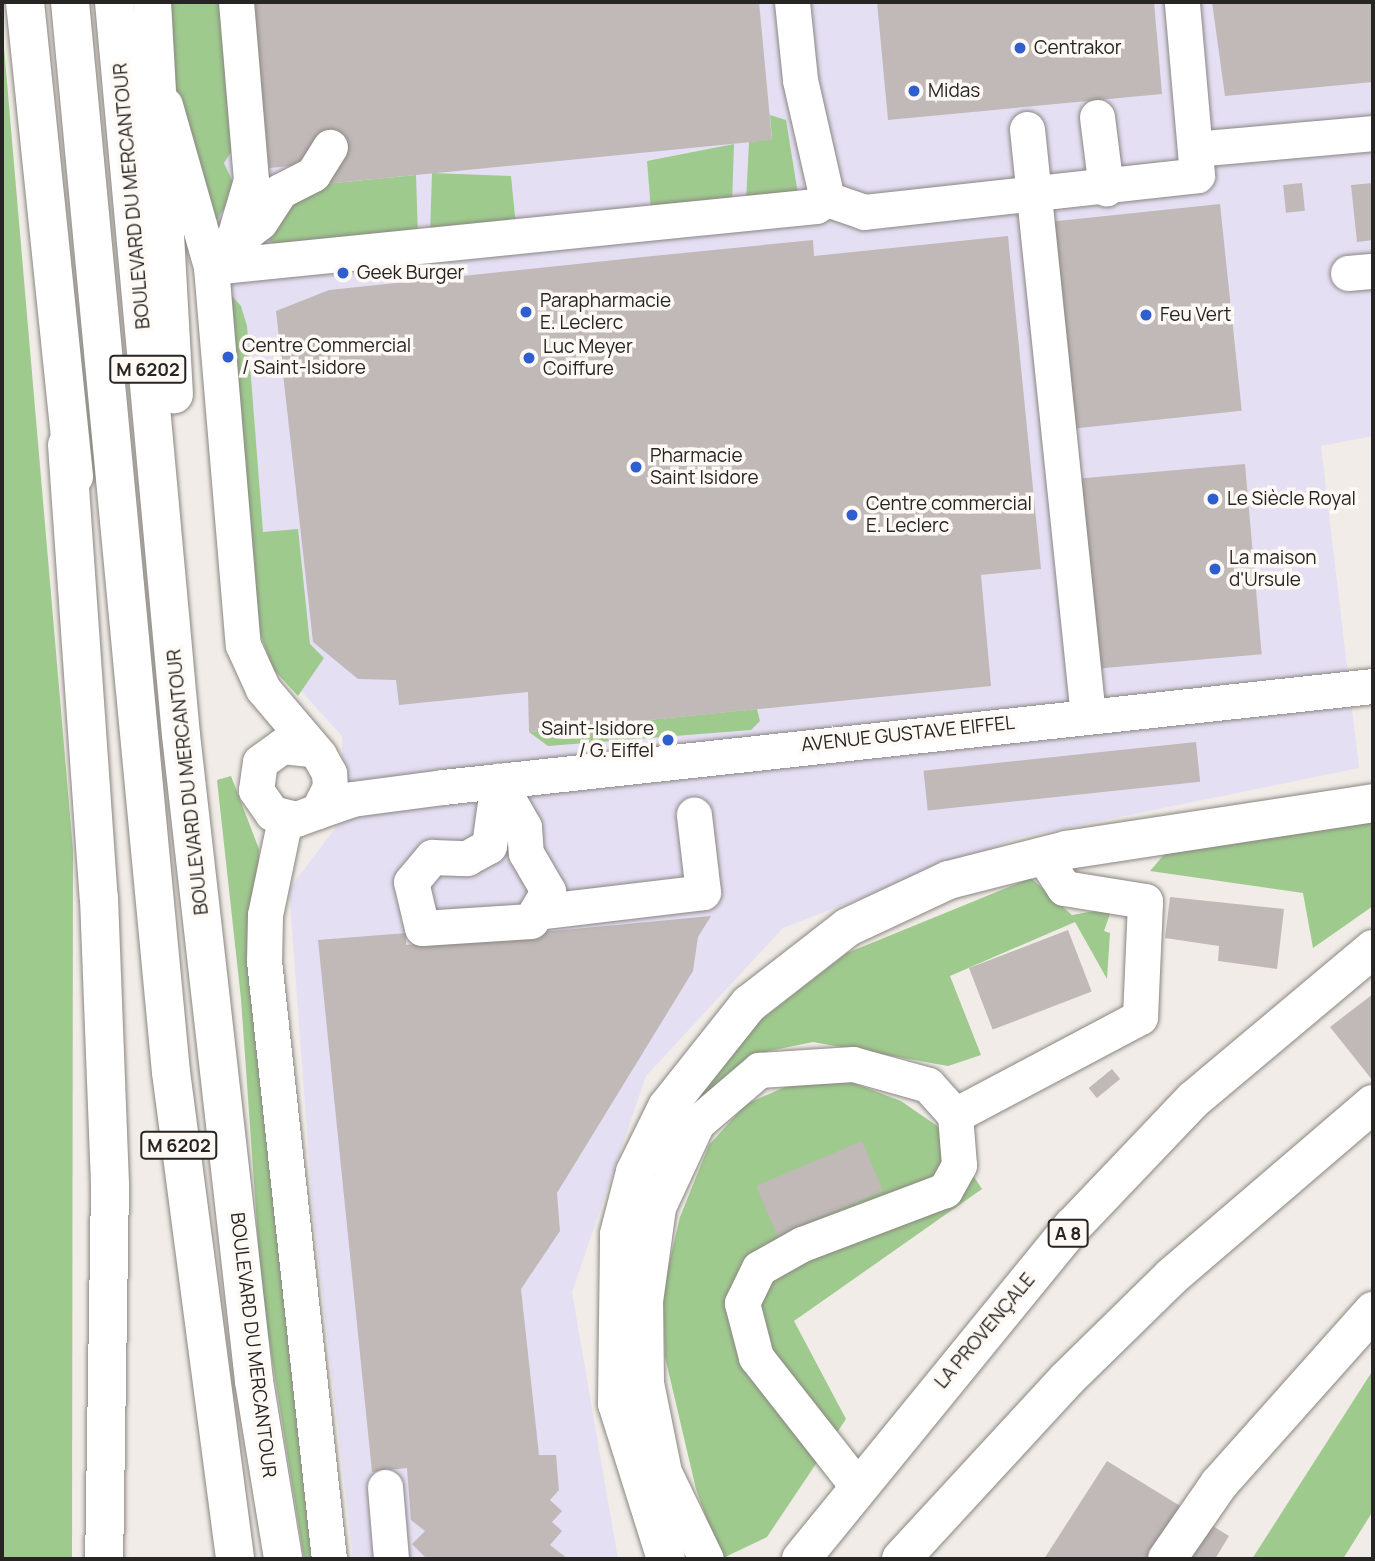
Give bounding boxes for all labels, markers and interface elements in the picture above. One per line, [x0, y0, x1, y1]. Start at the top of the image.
place label: Centrakor [1034, 37, 1122, 59]
marker: Centrakor [1012, 40, 1028, 56]
street label: BOULEVARD DU MERCANTOUR [109, 62, 155, 330]
place label: Midas [928, 80, 980, 102]
marker: Midas [906, 83, 922, 99]
place label: Geek Burger [357, 262, 464, 284]
marker: Geek Burger [335, 265, 351, 281]
place label: Parapharmacie E. Leclerc [540, 290, 671, 334]
marker: Parapharmacie E. Leclerc [518, 304, 534, 320]
place label: Feu Vert [1160, 304, 1231, 326]
marker: Feu Vert [1138, 307, 1154, 323]
place label: Centre Commercial / Saint-Isidore [242, 335, 411, 379]
place label: Luc Meyer Coiffure [543, 336, 633, 380]
marker: Centre Commercial / Saint-Isidore [220, 349, 236, 365]
marker: Luc Meyer Coiffure [521, 350, 537, 366]
road number: M 6202 [108, 354, 188, 384]
place label: Pharmacie Saint Isidore [650, 445, 759, 489]
marker: Pharmacie Saint Isidore [628, 459, 644, 475]
place label: Le Siècle Royal [1227, 488, 1356, 510]
marker: Le Siècle Royal [1205, 491, 1221, 507]
place label: Centre commercial E. Leclerc [866, 493, 1032, 537]
marker: Centre commercial E. Leclerc [844, 507, 860, 523]
place label: La maison d'Ursule [1229, 547, 1317, 591]
marker: La maison d'Ursule [1207, 561, 1223, 577]
street label: BOULEVARD DU MERCANTOUR [163, 648, 213, 916]
street label: AVENUE GUSTAVE EIFFEL [800, 711, 1016, 757]
place label: Saint-Isidore / G. Eiffel [541, 718, 654, 762]
marker: Saint-Isidore / G. Eiffel [660, 732, 676, 748]
road number: M 6202 [139, 1130, 219, 1160]
street label: BOULEVARD DU MERCANTOUR [225, 1211, 281, 1479]
road number: A 8 [1047, 1218, 1089, 1248]
street label: LA PROVENÇALE [930, 1269, 1040, 1393]

